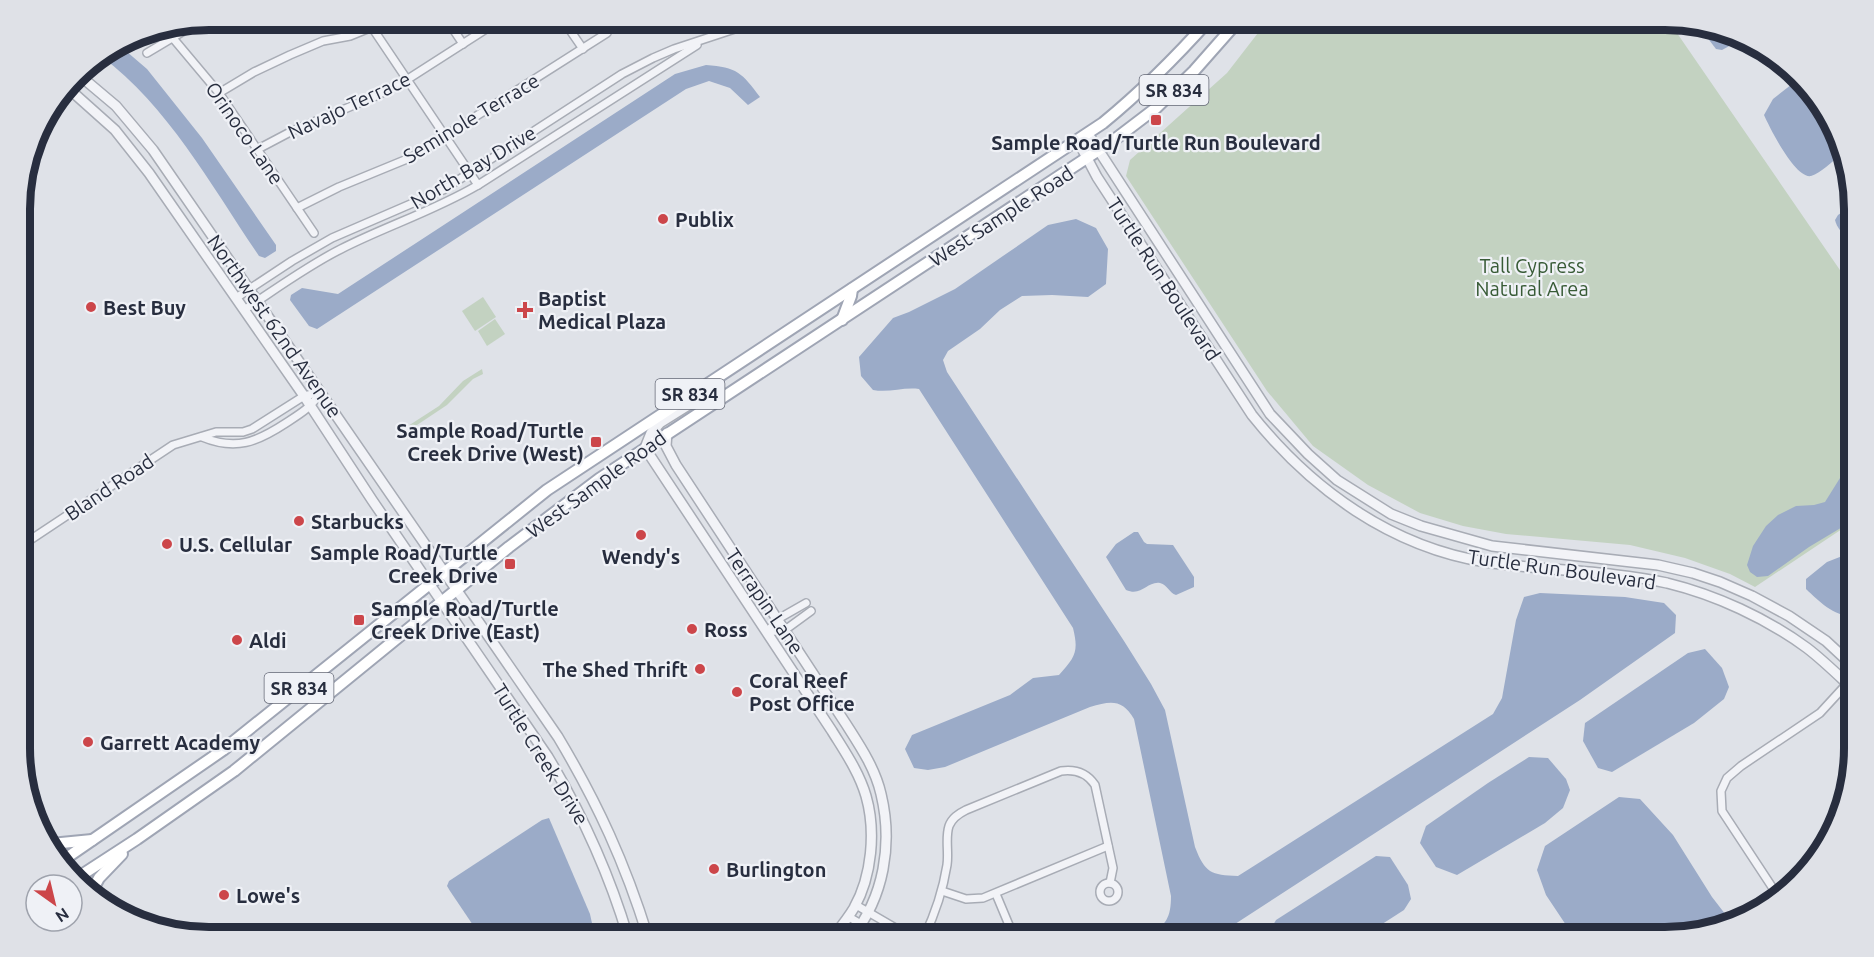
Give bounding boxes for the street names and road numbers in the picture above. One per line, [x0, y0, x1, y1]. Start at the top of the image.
street label: Navajo Terrace [284, 67, 414, 143]
street label: Seminole Terrace [399, 68, 543, 168]
road number: SR 834 [1140, 75, 1208, 105]
street label: Orinoco Lane [201, 77, 289, 189]
street label: North Bay Drive [406, 121, 540, 213]
street label: West Sample Road [925, 161, 1077, 271]
street label: Turtle Run Boulevard [1103, 193, 1225, 365]
street label: Northwest 62nd Avenue [203, 230, 347, 422]
road number: SR 834 [656, 379, 724, 409]
street label: West Sample Road [522, 426, 670, 542]
street label: Bland Road [60, 449, 158, 525]
street label: Terrapin Lane [721, 544, 809, 658]
street label: Turtle Run Boulevard [1467, 544, 1657, 594]
road number: SR 834 [264, 673, 334, 703]
street label: Turtle Creek Drive [488, 679, 594, 829]

